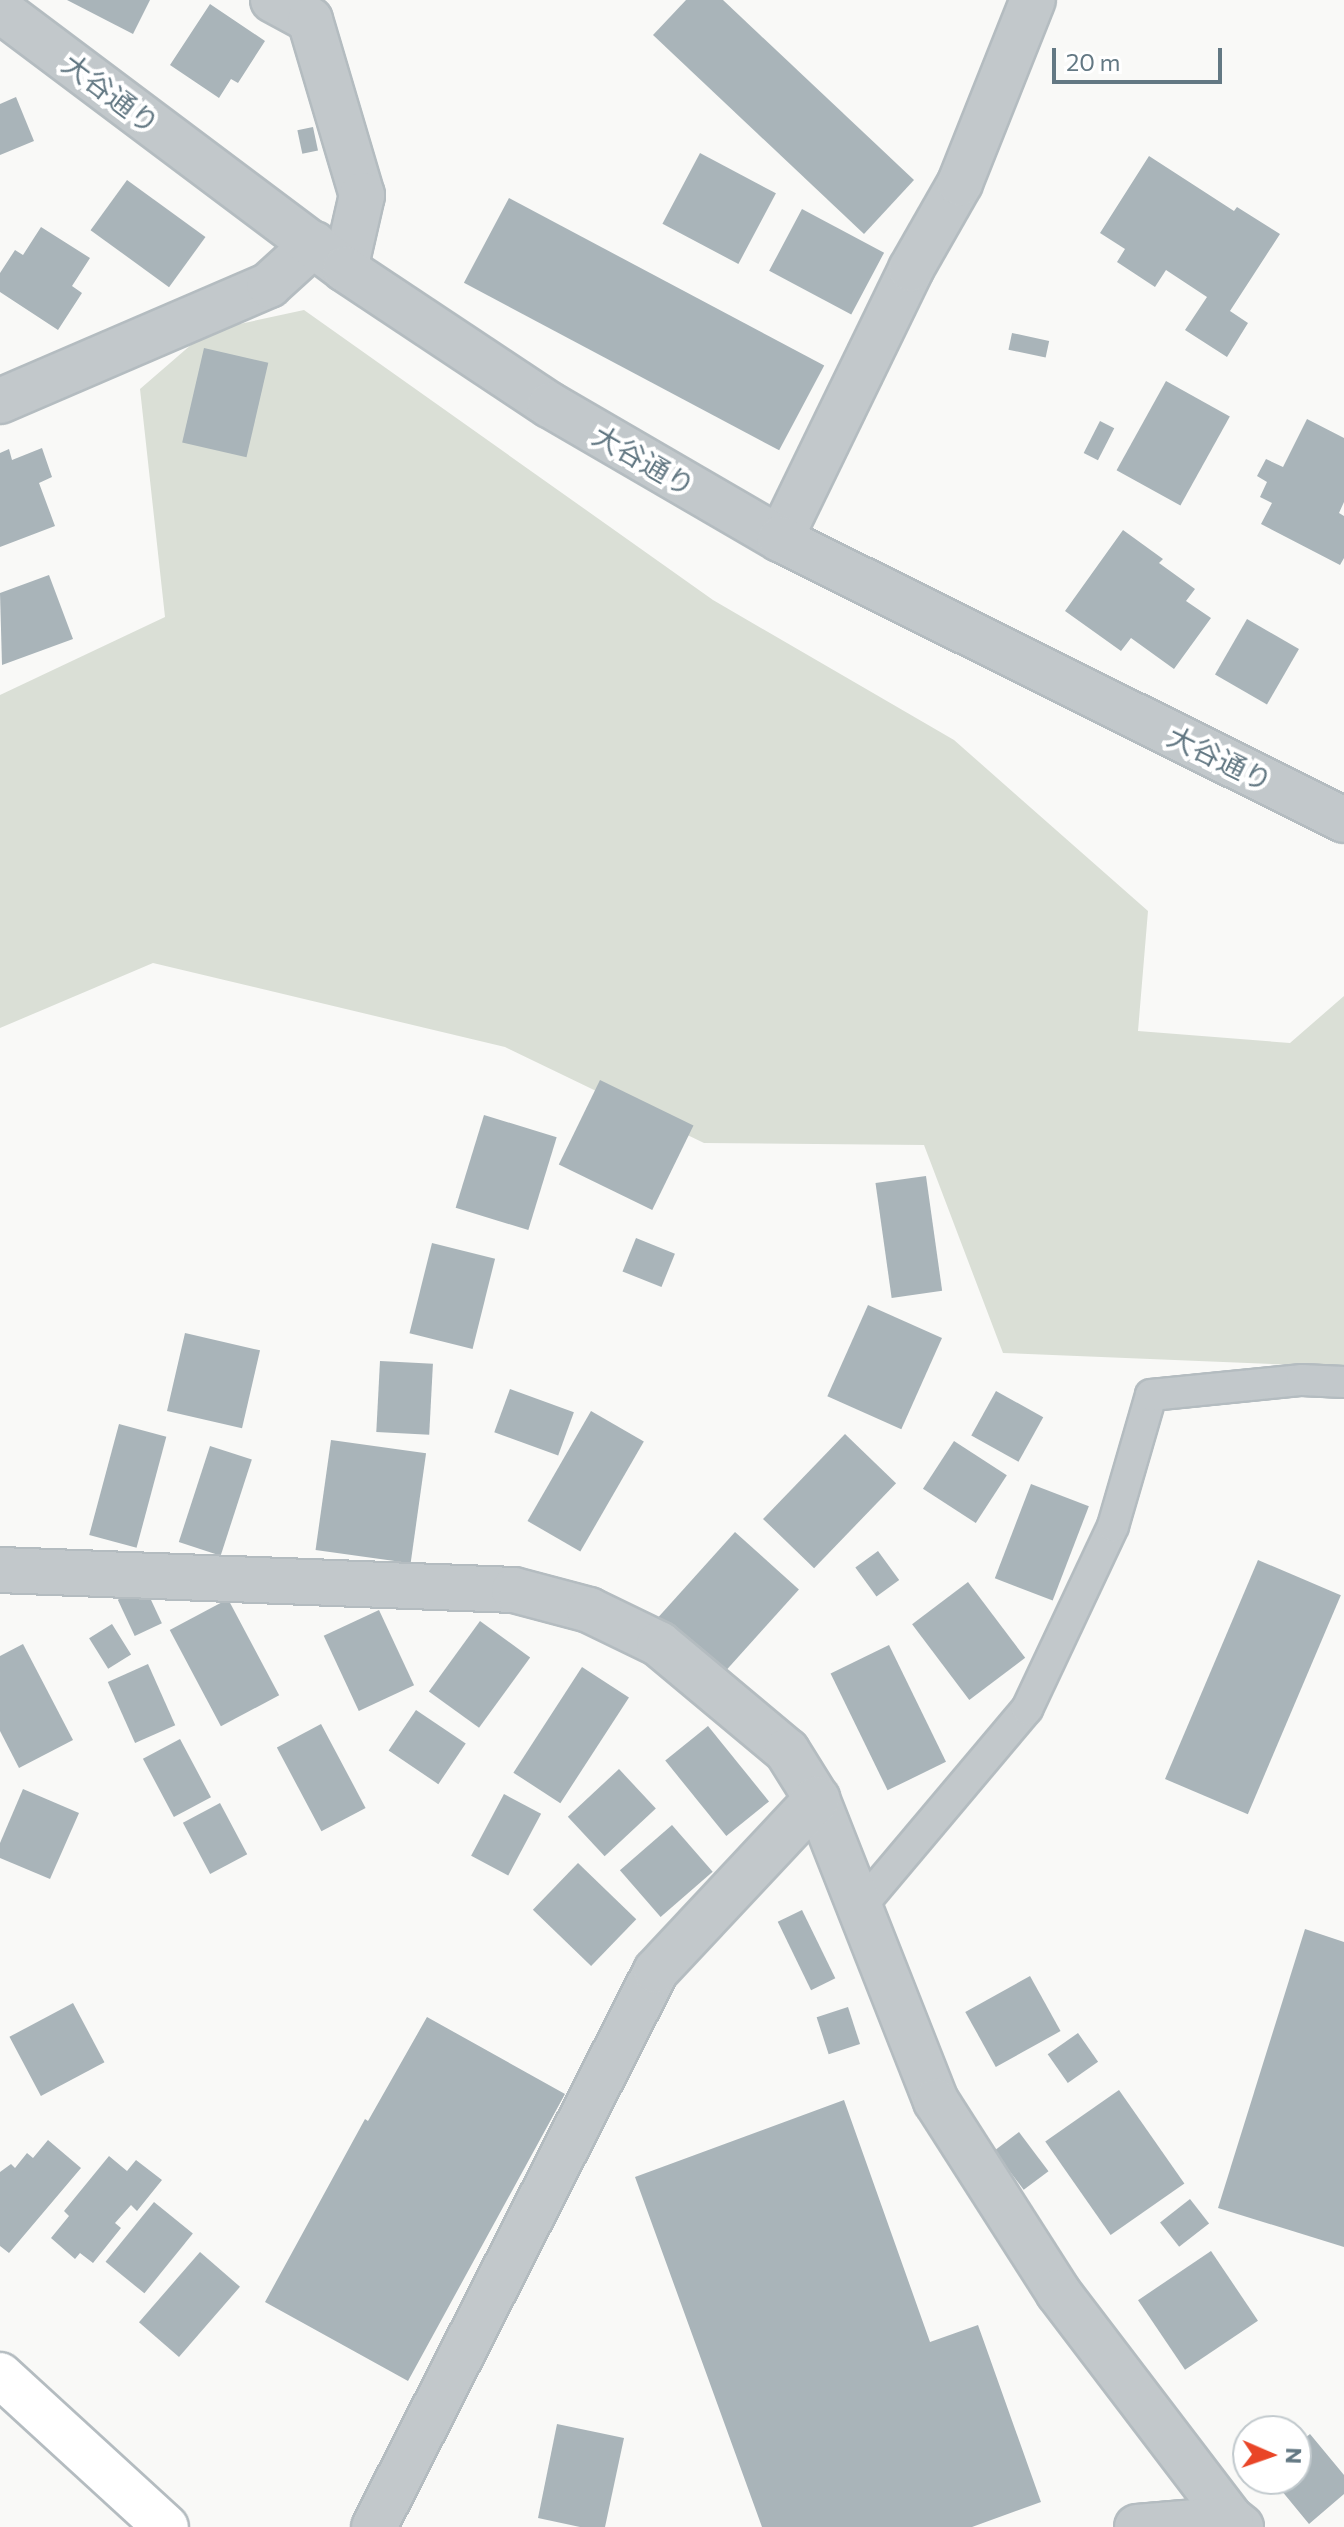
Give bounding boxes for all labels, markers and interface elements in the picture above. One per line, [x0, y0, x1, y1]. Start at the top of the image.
scale bar [1056, 32, 1226, 82]
street label: 大谷通り [56, 46, 166, 140]
text: 20 m [1066, 47, 1120, 76]
street label: 大谷通り [587, 417, 701, 503]
street label: 大谷通り [1162, 718, 1278, 798]
north arrow [1232, 2415, 1312, 2495]
text: N [1281, 2447, 1308, 2465]

